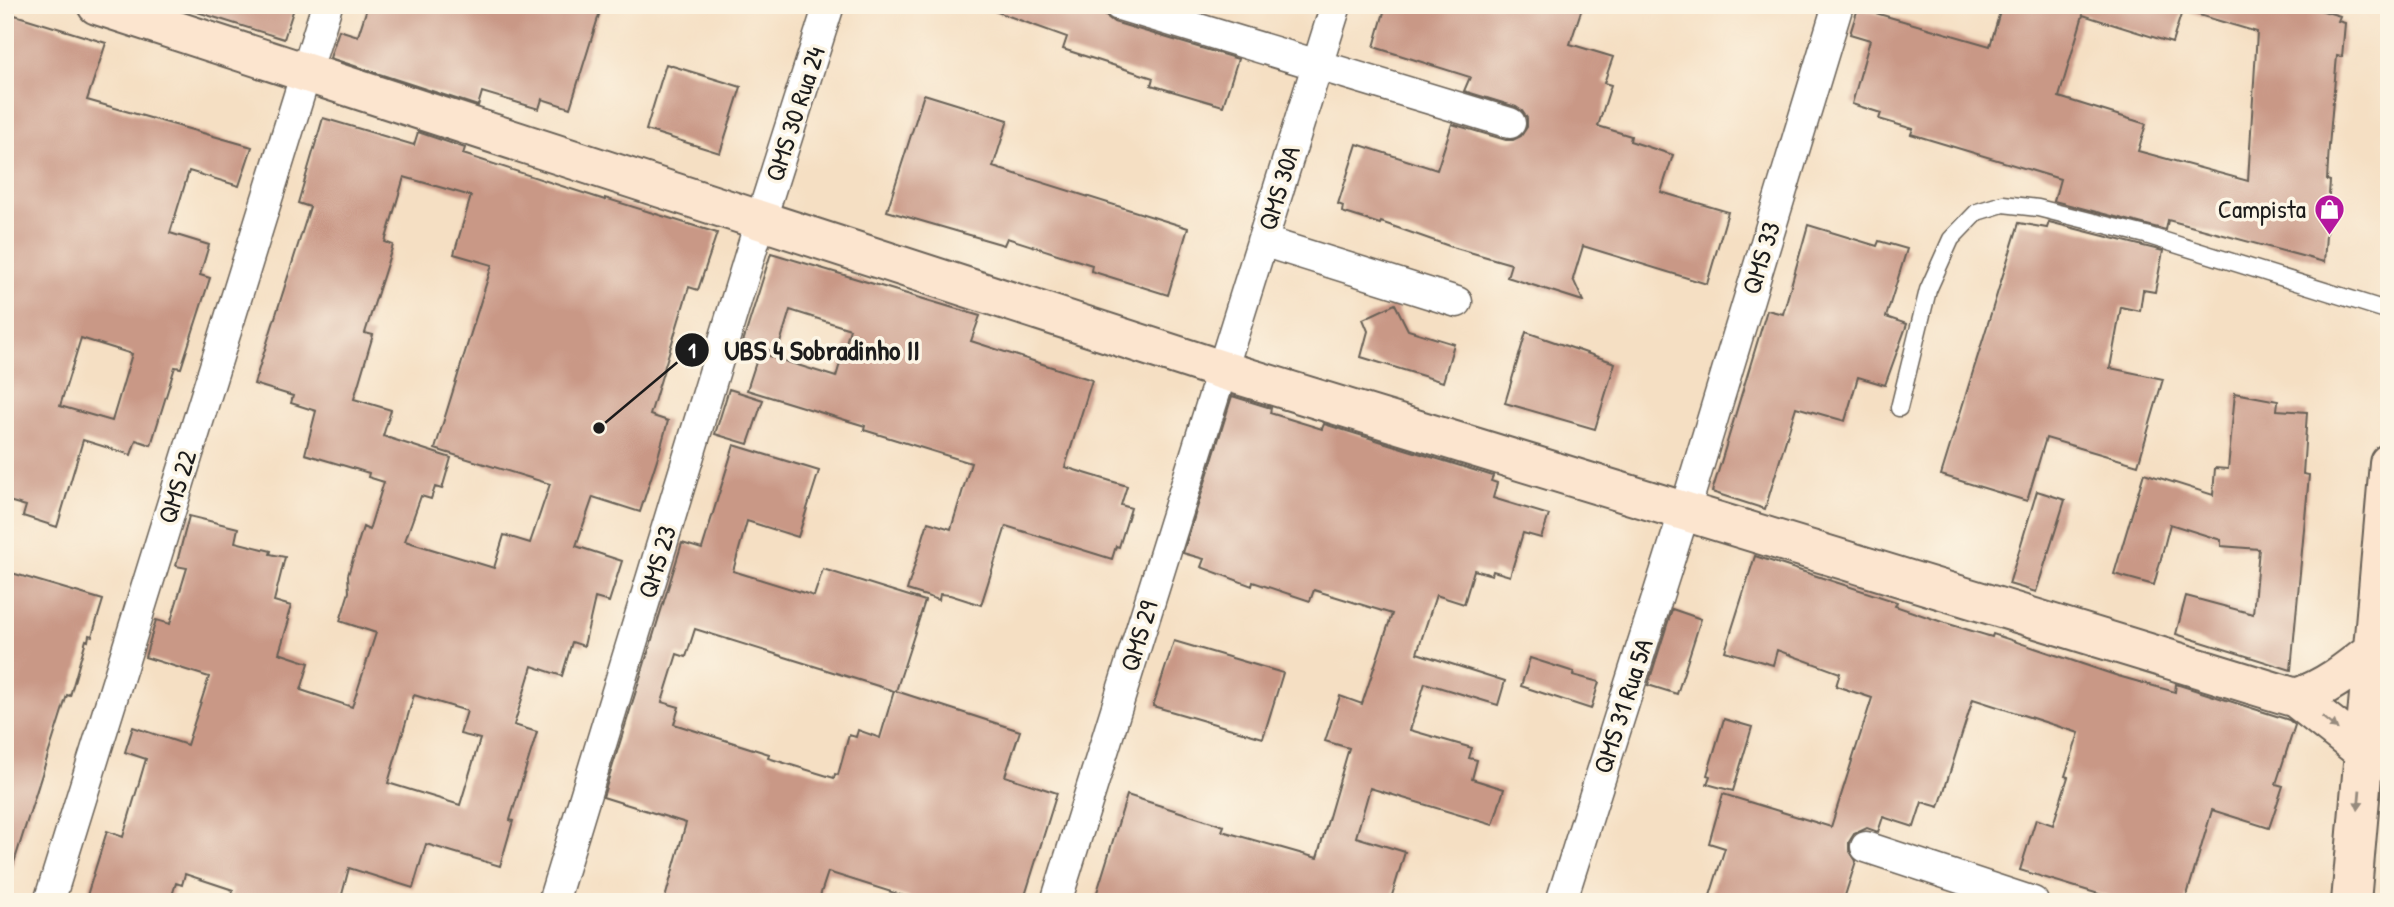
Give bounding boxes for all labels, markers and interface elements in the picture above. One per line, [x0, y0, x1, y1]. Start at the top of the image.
street label: QMS 30 Rua 24 [756, 42, 833, 186]
street label: QMS 30A [1249, 141, 1308, 234]
place label: Campista [2218, 191, 2306, 226]
shop icon: Campista [2312, 192, 2346, 236]
street label: QMS 33 [1733, 217, 1788, 298]
callout: UBS 4 Sobradinho II [675, 326, 933, 375]
text: UBS 4 Sobradinho II [724, 331, 920, 369]
text: 1 [688, 336, 696, 365]
street label: QMS 22 [149, 446, 204, 528]
street label: QMS 23 [629, 521, 684, 602]
street label: QMS 29 [1111, 596, 1166, 675]
street label: QMS 31 Rua 5A [1584, 634, 1661, 778]
one-way arrow [2321, 716, 2339, 731]
one-way arrow [2353, 789, 2364, 811]

